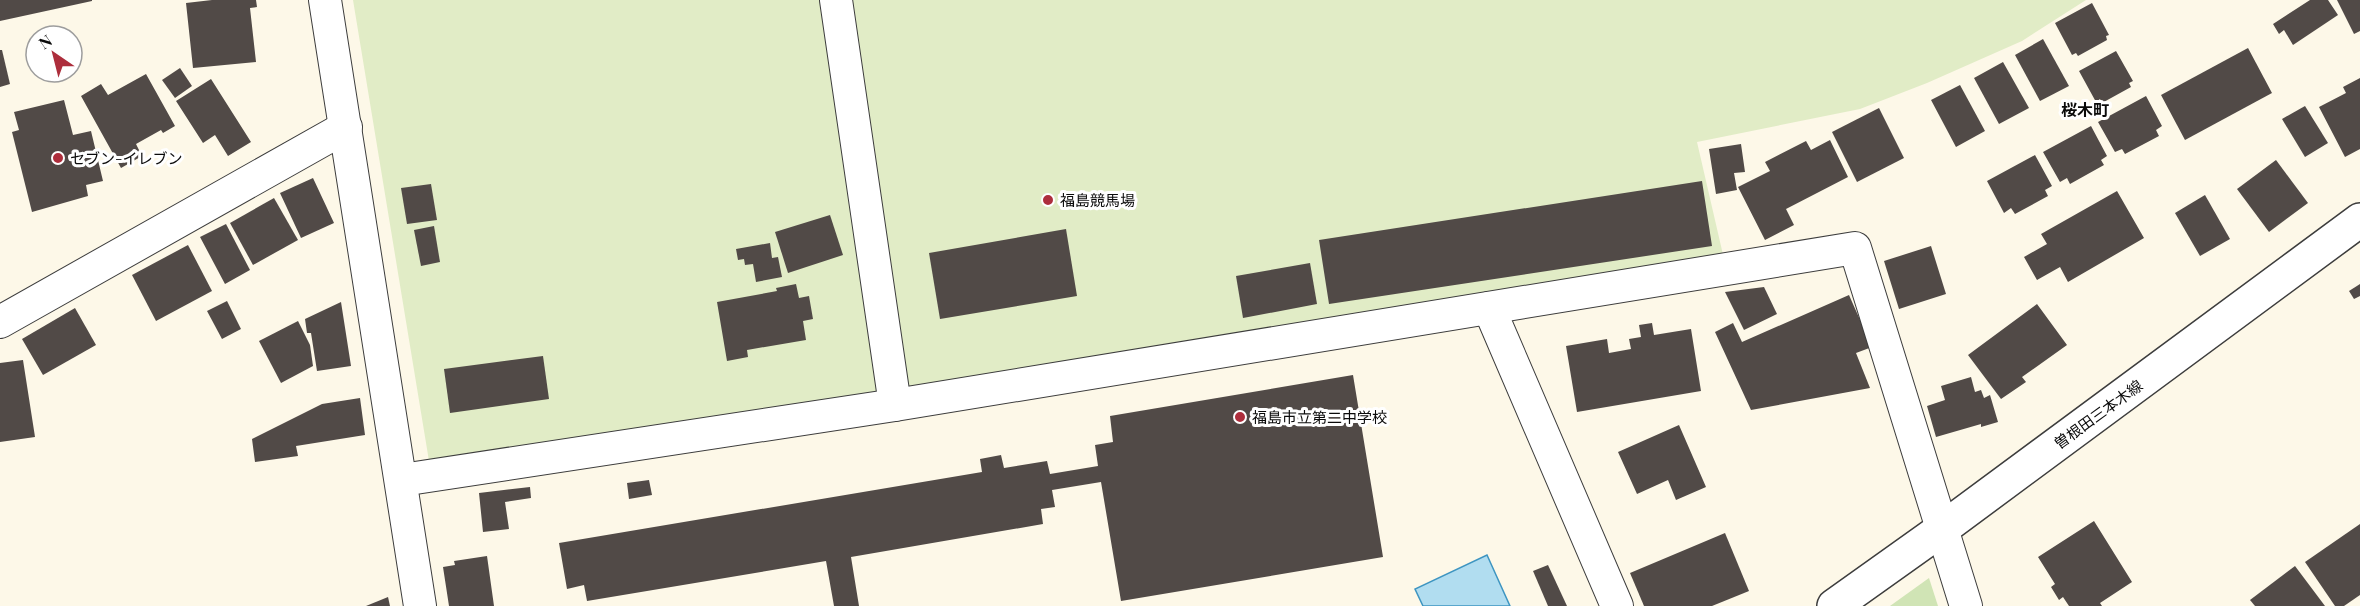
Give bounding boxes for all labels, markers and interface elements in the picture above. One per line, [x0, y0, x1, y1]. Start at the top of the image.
north arrow [24, 24, 84, 84]
text: N [34, 29, 56, 53]
district label: 桜木町 [2061, 99, 2109, 120]
place label: セブン-イレブン [70, 148, 183, 168]
marker: セブン-イレブン [51, 151, 65, 165]
place label: 福島競馬場 [1060, 190, 1135, 210]
marker: 福島競馬場 [1041, 193, 1055, 207]
street label: 曽根田三本木線 [2050, 375, 2146, 453]
place label: 福島市立第二中学校 [1252, 407, 1387, 427]
marker: 福島市立第二中学校 [1233, 410, 1247, 424]

